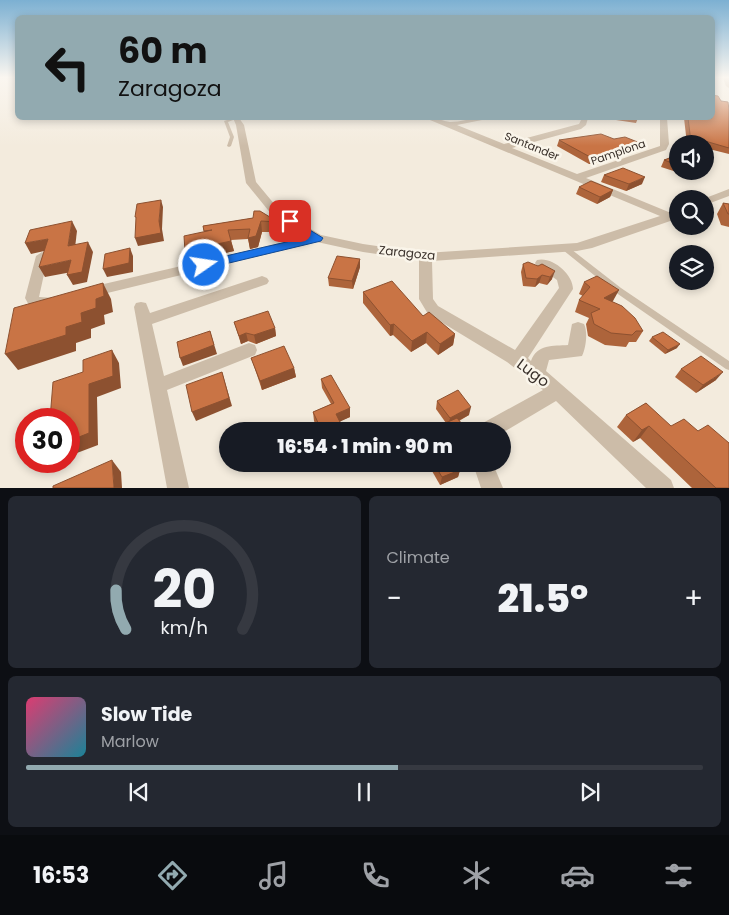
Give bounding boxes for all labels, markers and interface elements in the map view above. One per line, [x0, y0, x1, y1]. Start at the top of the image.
text: 60 m [118, 26, 208, 75]
icon: left [35, 35, 100, 100]
text: Zaragoza [118, 73, 222, 104]
street label: Santander [502, 128, 562, 164]
street label: Pamplona [589, 135, 647, 169]
map controls [669, 135, 714, 290]
button: sound [669, 135, 714, 180]
button: search [669, 190, 714, 235]
pin [269, 200, 311, 242]
icon: arrive [276, 207, 304, 235]
position arrow [177, 238, 229, 290]
street label: Zaragoza [378, 241, 436, 264]
button: layers [669, 245, 714, 290]
street label: Lugo [513, 353, 554, 392]
speed limit sign: 30 [15, 408, 80, 473]
text: 16:54 · 1 min · 90 m [277, 433, 453, 460]
text: Climate [387, 546, 450, 569]
text: 20 [152, 553, 216, 626]
text: 21.5° [497, 572, 588, 625]
text: − [387, 579, 402, 618]
text: + [684, 579, 703, 618]
text: km/h [160, 615, 208, 640]
text: Slow Tide [101, 701, 192, 728]
text: Marlow [101, 730, 159, 753]
icon: previous [125, 778, 153, 806]
icon: pause [350, 778, 378, 806]
icon: next [576, 778, 604, 806]
icon: directions [155, 858, 190, 893]
icon: music [256, 858, 291, 893]
icon: phone [358, 858, 393, 893]
icon: climate [459, 858, 494, 893]
icon: car [560, 858, 595, 893]
icon: filters [661, 858, 696, 893]
text: 16:53 [33, 860, 89, 891]

